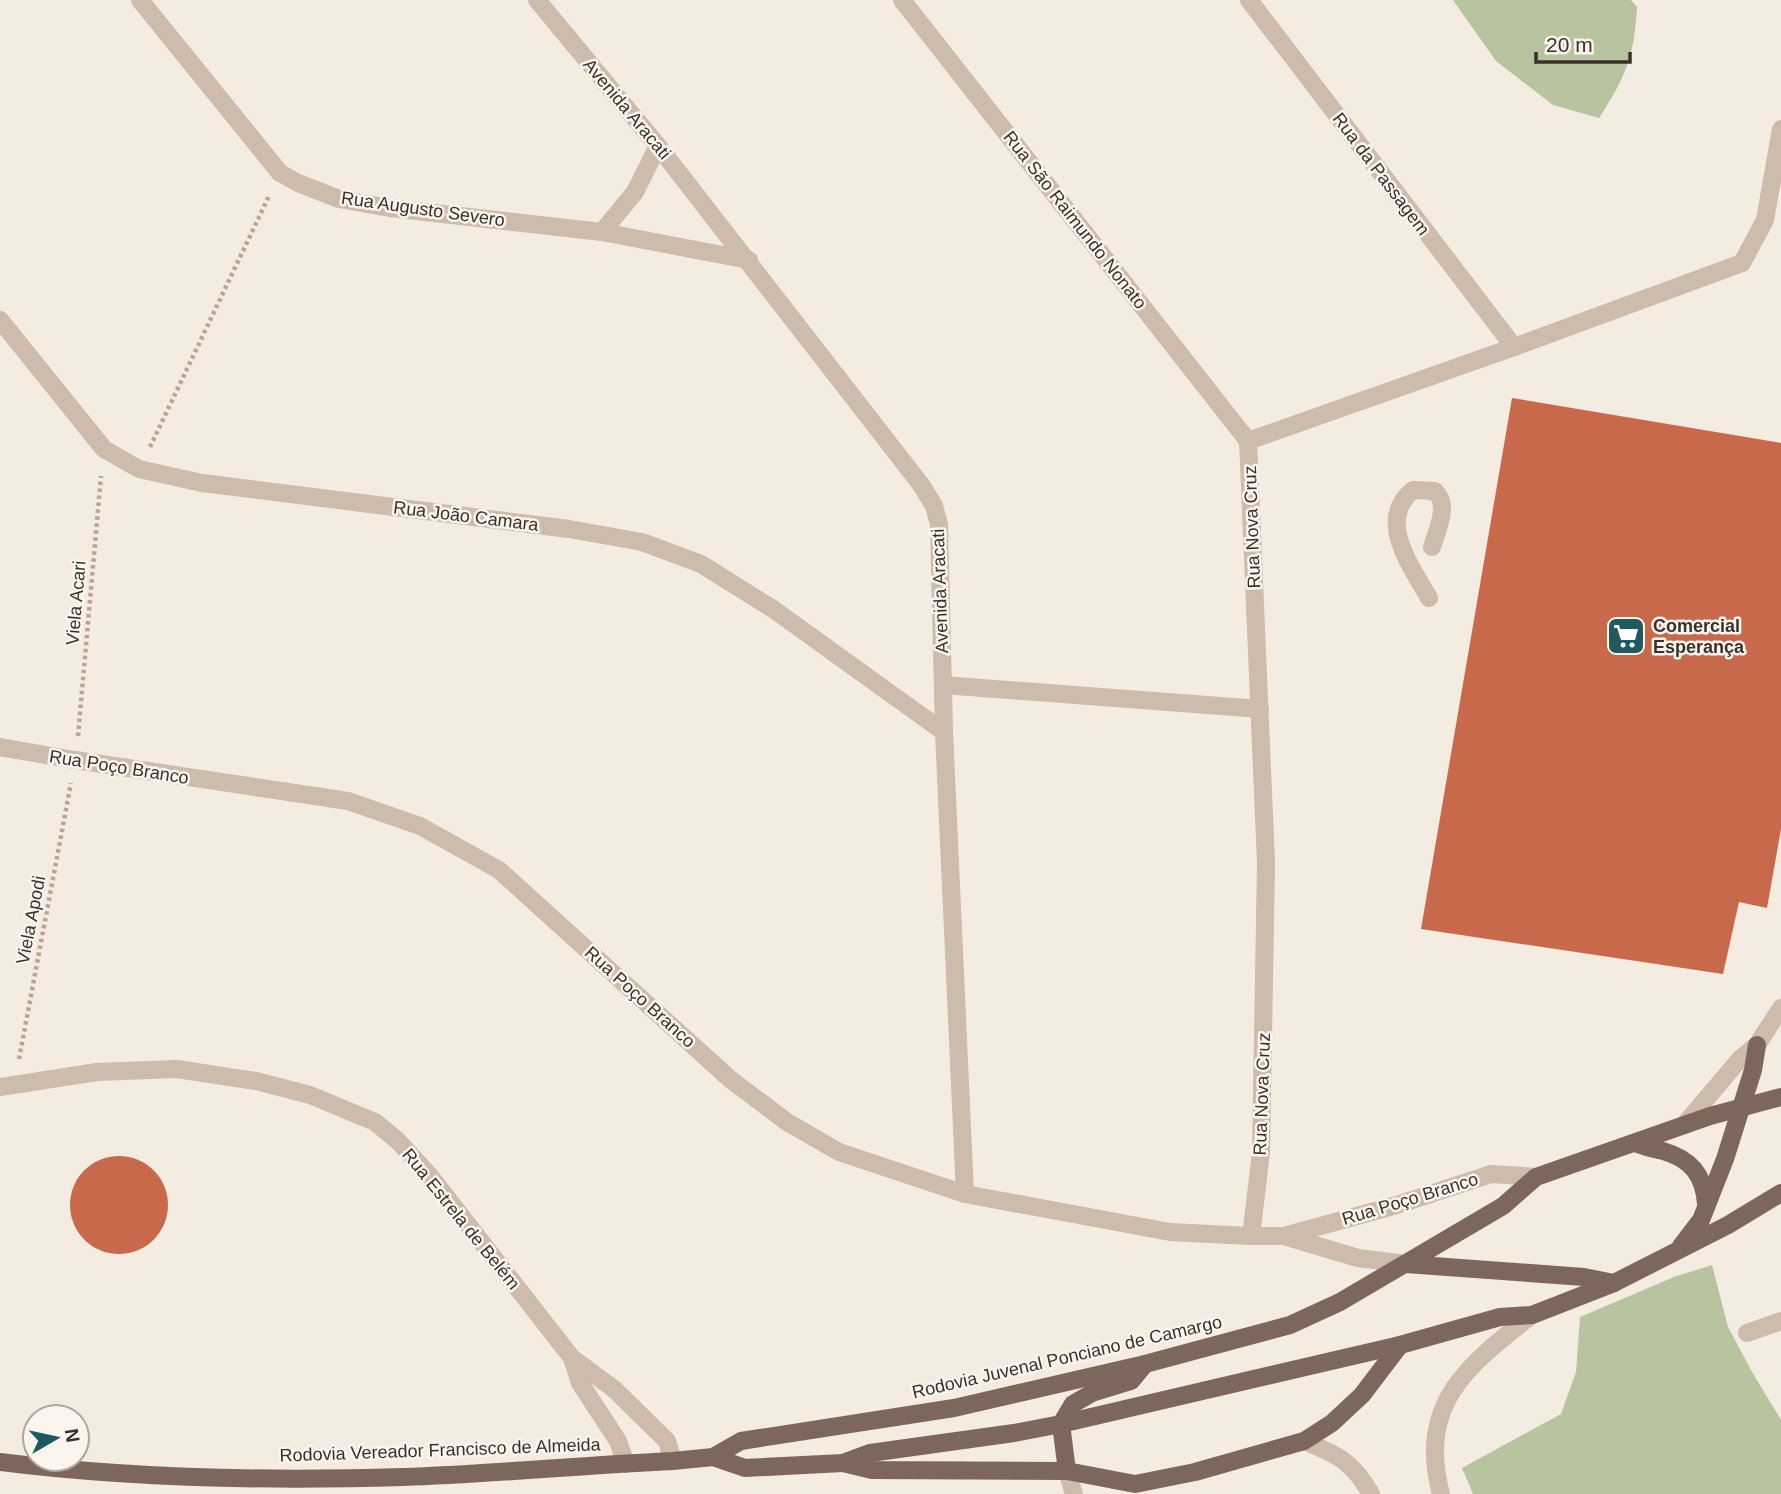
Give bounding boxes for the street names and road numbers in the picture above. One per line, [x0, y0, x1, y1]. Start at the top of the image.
street label: Avenida Aracati [579, 55, 675, 163]
street label: Rua da Passagem [1328, 109, 1434, 239]
street label: Rua São Raimundo Nonato [999, 127, 1151, 313]
street label: Rua Augusto Severo [340, 188, 506, 230]
street label: Rua Nova Cruz [1240, 465, 1264, 589]
street label: Rua João Camara [392, 497, 541, 535]
street label: Avenida Aracati [928, 528, 952, 654]
street label: Viela Acari [62, 560, 90, 646]
street label: Rua Poço Branco [48, 746, 190, 788]
street label: Viela Apodi [13, 874, 49, 966]
street label: Rua Poço Branco [581, 942, 699, 1052]
street label: Rua Nova Cruz [1250, 1032, 1274, 1156]
street label: Rua Estrela de Belém [398, 1145, 524, 1293]
street label: Rua Poço Branco [1340, 1169, 1480, 1229]
street label: Rodovia Juvenal Ponciano de Camargo [910, 1312, 1224, 1402]
street label: Rodovia Vereador Francisco de Almeida [279, 1434, 602, 1466]

